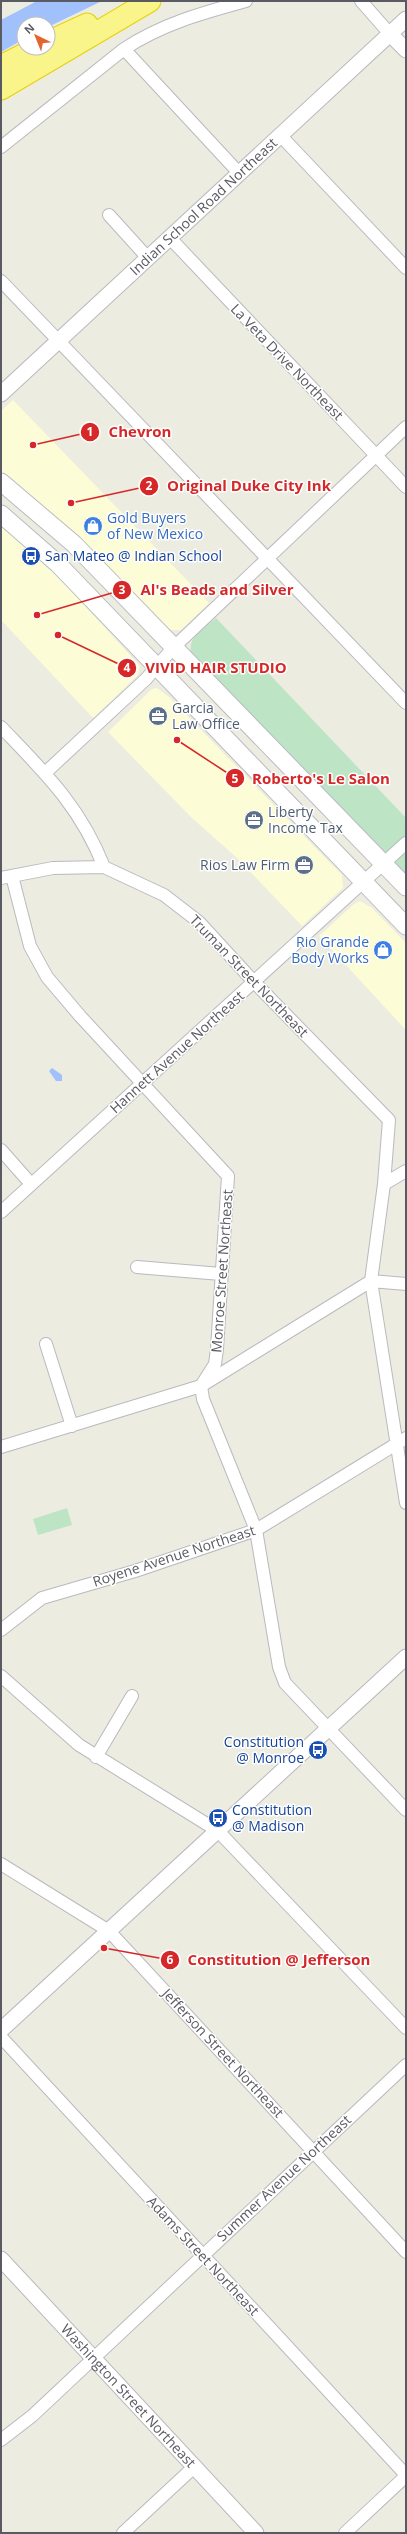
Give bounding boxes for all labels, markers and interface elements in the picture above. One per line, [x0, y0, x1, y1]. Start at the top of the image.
north arrow [16, 16, 56, 56]
text: N [20, 20, 37, 37]
street label: Indian School Road Northeast [125, 133, 281, 279]
street label: La Veta Drive Northeast [227, 299, 348, 424]
callout: Chevron [80, 418, 179, 445]
text: Chevron [109, 421, 171, 441]
text: 1 [87, 423, 93, 440]
callout: Original Duke City Ink [139, 473, 339, 500]
text: Original Duke City Ink [167, 475, 332, 495]
text: 2 [146, 477, 153, 494]
place label: Gold Buyers of New Mexico [107, 508, 203, 543]
shop icon: Gold Buyers of New Mexico [82, 515, 104, 537]
bus stop icon: San Mateo @ Indian School [20, 545, 42, 567]
place label: San Mateo @ Indian School [45, 546, 222, 565]
callout: Al's Beads and Silver [112, 577, 301, 604]
text: Al's Beads and Silver [140, 579, 294, 599]
text: 3 [119, 581, 126, 598]
callout: VIVID HAIR STUDIO [117, 654, 295, 681]
text: VIVID HAIR STUDIO [145, 657, 287, 677]
text: 4 [124, 659, 131, 676]
place label: Garcia Law Office [172, 698, 240, 733]
office icon: Garcia Law Office [147, 705, 169, 727]
callout: Roberto's Le Salon [225, 765, 398, 792]
text: Roberto's Le Salon [252, 768, 390, 788]
text: 5 [232, 770, 239, 787]
place label: Liberty Income Tax [268, 802, 344, 837]
office icon: Liberty Income Tax [243, 809, 265, 831]
office icon: Rios Law Firm [293, 854, 315, 876]
place label: Rios Law Firm [200, 855, 290, 874]
street label: Truman Street Northeast [186, 910, 313, 1041]
place label: Rio Grande Body Works [291, 932, 369, 967]
shop icon: Rio Grande Body Works [372, 939, 394, 961]
street label: Hannett Avenue Northeast [105, 986, 248, 1117]
street label: Monroe Street Northeast [206, 1189, 237, 1353]
street label: Royene Avenue Northeast [90, 1520, 258, 1591]
place label: Constitution @ Monroe [224, 1732, 304, 1767]
bus stop icon: Constitution @ Monroe [307, 1739, 329, 1761]
place label: Constitution @ Madison [232, 1800, 312, 1835]
bus stop icon: Constitution @ Madison [207, 1807, 229, 1829]
callout: Constitution @ Jefferson [160, 1947, 378, 1974]
text: Constitution @ Jefferson [188, 1949, 370, 1969]
text: 6 [167, 1951, 174, 1968]
street label: Jefferson Street Northeast [157, 1982, 288, 2121]
street label: Summer Avenue Northeast [212, 2110, 355, 2245]
street label: Adams Street Northeast [143, 2192, 264, 2319]
street label: Washington Street Northeast [57, 2320, 200, 2472]

